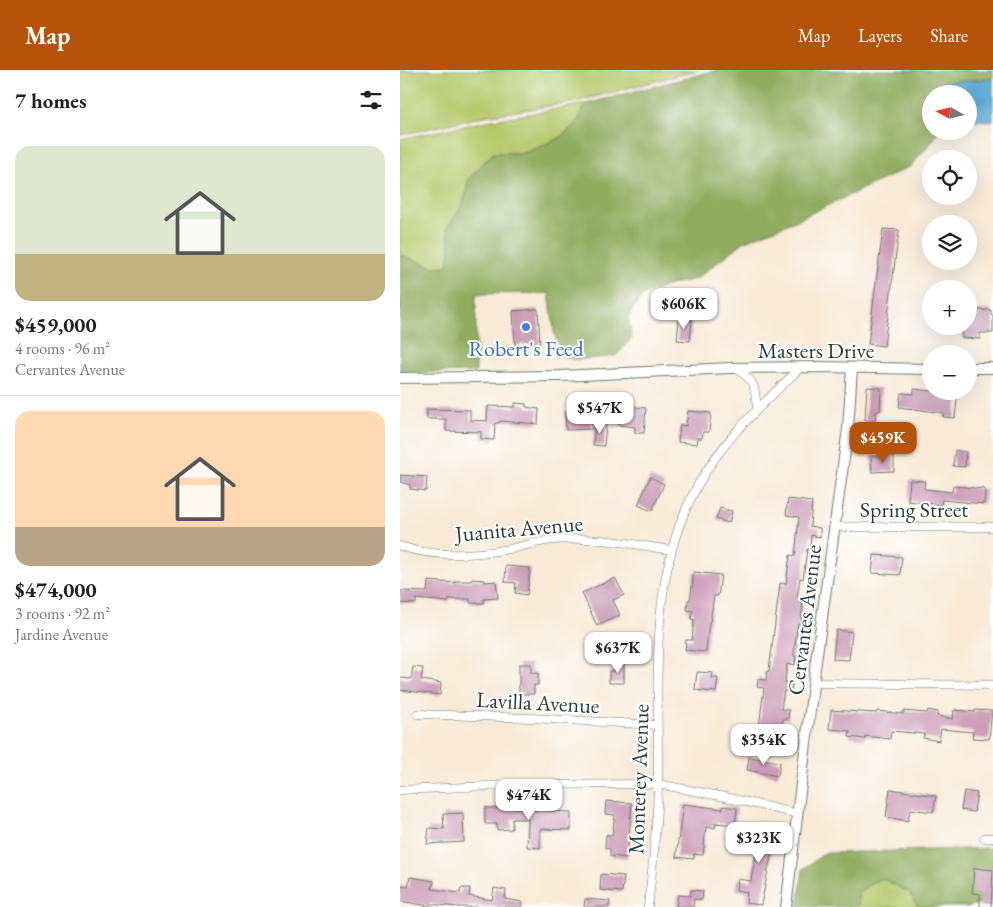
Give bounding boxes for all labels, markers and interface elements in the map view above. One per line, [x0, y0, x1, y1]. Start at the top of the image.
text: Map [25, 20, 70, 51]
text: Map [798, 24, 830, 47]
text: Layers [858, 24, 902, 47]
text: Share [930, 24, 968, 47]
north arrow [922, 85, 978, 140]
map controls [922, 85, 977, 400]
icon: filters [357, 86, 385, 114]
text: 7 homes [15, 87, 87, 114]
button: locate [922, 150, 977, 205]
icon: home [155, 178, 245, 268]
button: layers [922, 215, 977, 270]
button: + [922, 280, 977, 335]
pin: $606K [649, 288, 719, 330]
text: $606K [662, 293, 706, 314]
text: $459,000 [15, 311, 97, 338]
marker: Robert's Feed [520, 321, 532, 333]
place label: Robert's Feed [468, 334, 584, 363]
street label: Masters Drive [758, 336, 875, 365]
text: 4 rooms · 96 m² [15, 338, 110, 359]
button: − [922, 345, 977, 400]
text: Cervantes Avenue [15, 359, 125, 380]
pin: $547K [565, 392, 635, 434]
text: $547K [578, 397, 622, 418]
pin: $459K [848, 422, 918, 464]
text: $459K [861, 427, 905, 448]
icon: home [155, 444, 245, 534]
street label: Spring Street [860, 495, 968, 524]
street label: Juanita Avenue [452, 508, 585, 549]
street label: Cervantes Avenue [781, 543, 828, 697]
text: $474,000 [15, 576, 97, 603]
text: 3 rooms · 92 m² [15, 603, 110, 624]
text: Jardine Avenue [15, 624, 108, 645]
pin: $637K [583, 632, 653, 674]
text: $637K [596, 637, 640, 658]
street label: Lavilla Avenue [476, 685, 601, 720]
street label: Monterey Avenue [621, 703, 656, 855]
pin: $354K [729, 724, 799, 766]
text: $354K [742, 729, 786, 750]
pin: $474K [494, 778, 564, 821]
text: $474K [507, 784, 551, 805]
pin: $323K [724, 822, 794, 864]
text: $323K [737, 827, 781, 848]

